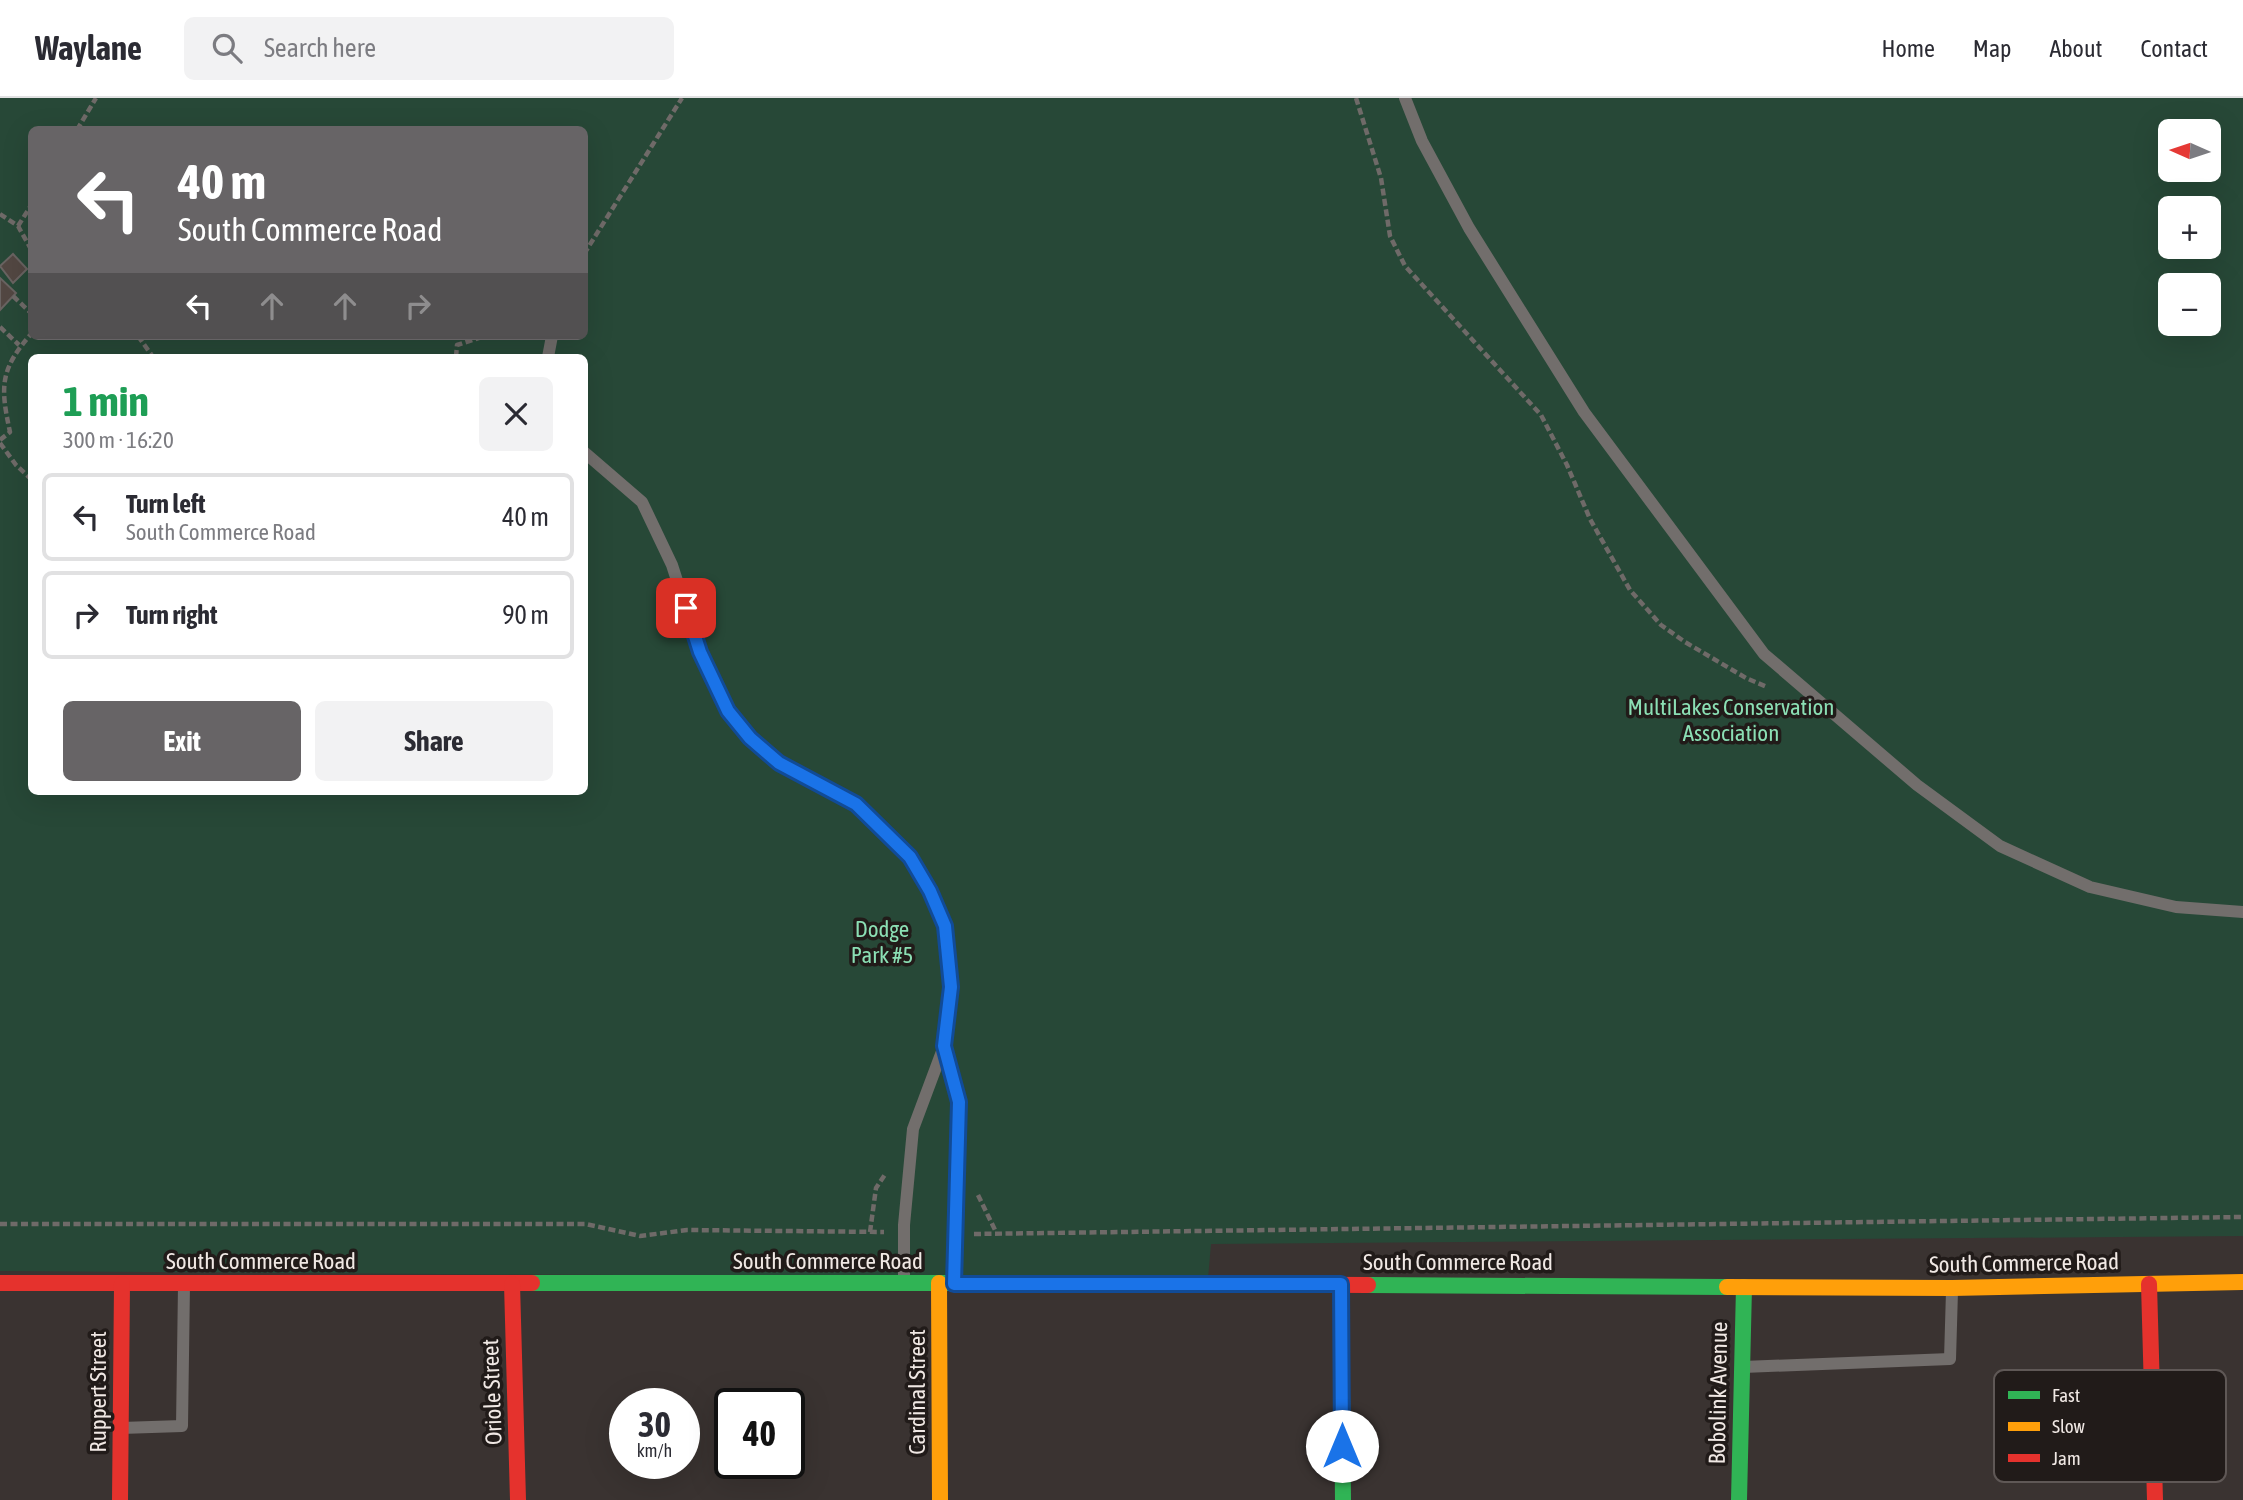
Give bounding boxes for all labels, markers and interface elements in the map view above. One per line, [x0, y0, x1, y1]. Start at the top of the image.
search box [184, 17, 674, 80]
text: Waylane [35, 29, 142, 67]
icon: search [208, 29, 246, 67]
text: Search here [264, 33, 376, 63]
text: Home [1881, 35, 1935, 62]
text: Map [1973, 35, 2011, 62]
text: About [2049, 35, 2102, 62]
text: Contact [2140, 35, 2208, 62]
north arrow [2158, 119, 2221, 182]
map controls [2158, 119, 2221, 336]
text: 40 m [178, 153, 266, 209]
icon: left [63, 154, 154, 245]
button: + [2158, 196, 2221, 259]
text: South Commerce Road [178, 211, 442, 248]
button: − [2158, 273, 2221, 336]
icon: left [180, 287, 218, 325]
icon: ahead [253, 287, 291, 325]
icon: ahead [326, 287, 364, 325]
icon: right [399, 287, 437, 325]
text: 1 min [63, 377, 149, 425]
button: close [479, 377, 553, 451]
text: 300 m · 16:20 [63, 427, 174, 453]
text: Turn left [126, 489, 206, 519]
icon: left [67, 498, 105, 536]
text: 40 m [502, 502, 549, 532]
text: South Commerce Road [126, 519, 316, 545]
pin [656, 578, 716, 638]
icon: arrive [667, 589, 705, 627]
icon: right [67, 596, 105, 634]
text: Turn right [126, 600, 217, 630]
text: 90 m [502, 600, 549, 630]
park label: MultiLakes Conservation Association [1628, 694, 1834, 746]
button: Exit [63, 701, 301, 781]
button: Share [315, 701, 553, 781]
park label: Dodge Park #5 [851, 916, 913, 968]
street label: South Commerce Road [166, 1248, 356, 1274]
street label: South Commerce Road [733, 1248, 923, 1274]
street label: South Commerce Road [1929, 1248, 2119, 1278]
street label: South Commerce Road [1363, 1249, 1553, 1275]
street label: Bobolink Avenue [1704, 1321, 1732, 1465]
street label: Cardinal Street [904, 1329, 930, 1455]
street label: Ruppert Street [85, 1331, 111, 1453]
street label: Oriole Street [477, 1338, 507, 1446]
legend [1994, 1370, 2226, 1482]
text: Fast [2052, 1384, 2080, 1406]
speed limit sign: 40 [714, 1388, 805, 1479]
text: 30 [638, 1404, 671, 1444]
position arrow [1305, 1409, 1379, 1483]
text: Slow [2052, 1415, 2086, 1437]
text: km/h [637, 1440, 672, 1461]
text: Jam [2052, 1447, 2081, 1469]

